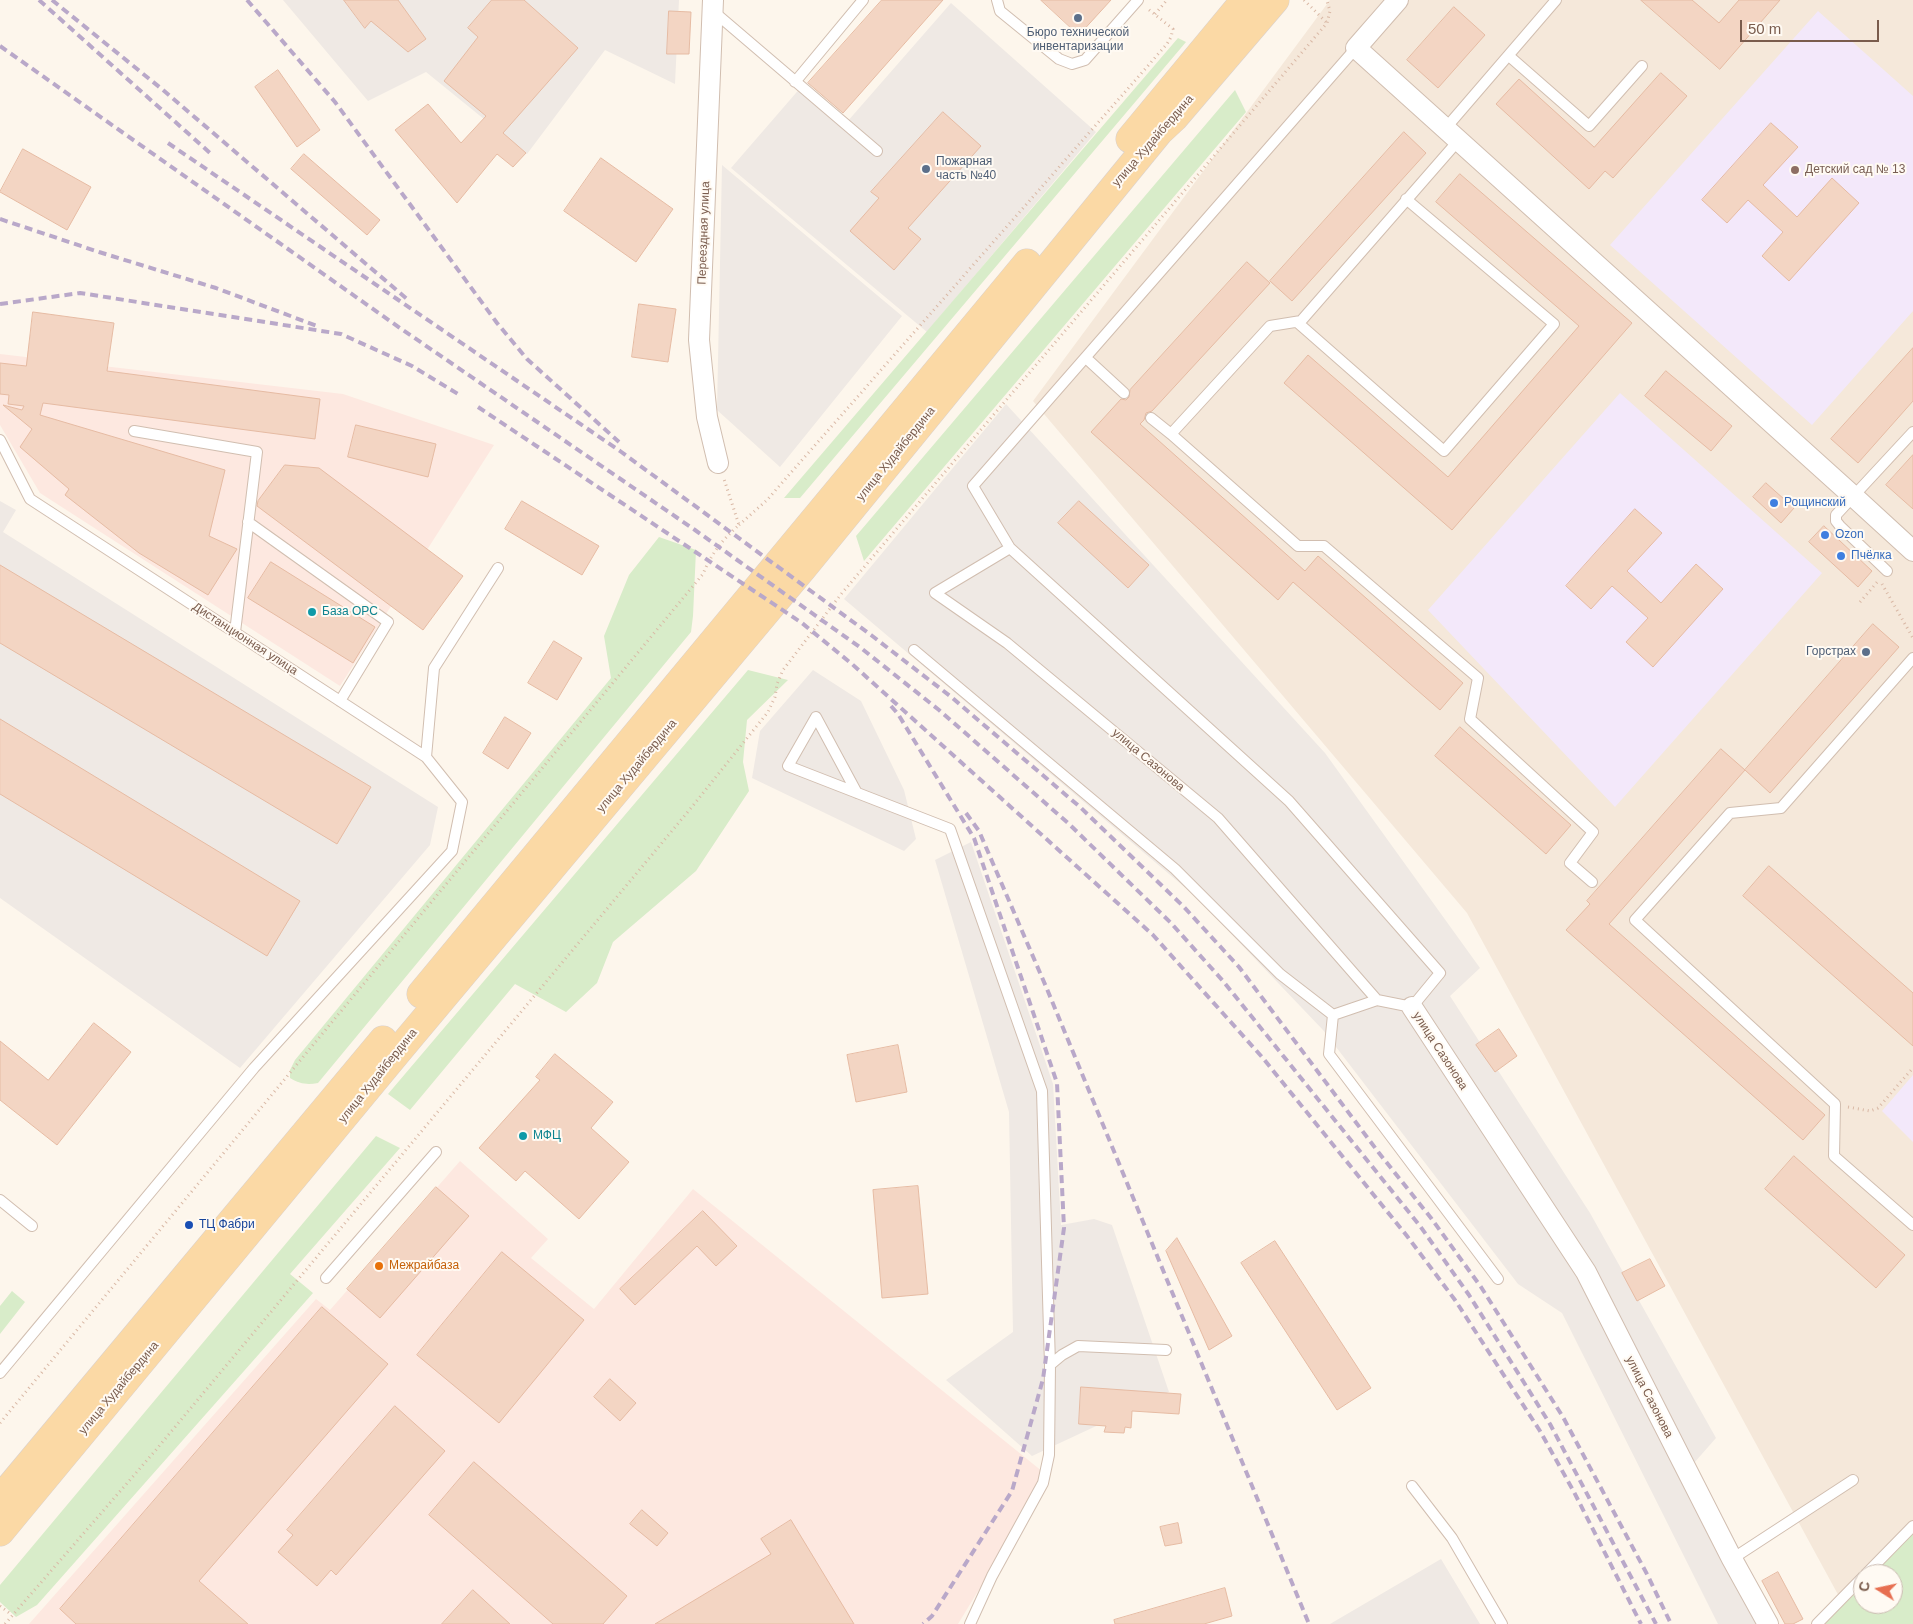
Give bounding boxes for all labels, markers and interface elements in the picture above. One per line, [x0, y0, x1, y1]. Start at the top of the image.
scale bar [1743, 10, 1882, 42]
marker: Бюро технической инвентаризации [1072, 12, 1084, 24]
text: 50 m [1748, 20, 1781, 37]
place label: Бюро технической инвентаризации [1027, 26, 1129, 54]
street label: улица Худайбердина [1109, 92, 1197, 190]
place label: Пожарная часть №40 [936, 155, 996, 183]
marker: Пожарная часть №40 [920, 163, 932, 175]
place label: Детский сад № 13 [1805, 163, 1905, 177]
marker: Детский сад № 13 [1789, 164, 1801, 176]
street label: Переездная улица [695, 181, 713, 285]
street label: улица Худайбердина [854, 404, 938, 504]
place label: Рощинский [1784, 496, 1846, 510]
marker: Рощинский [1768, 497, 1780, 509]
place label: Ozon [1835, 528, 1864, 542]
marker: Ozon [1819, 529, 1831, 541]
place label: Пчёлка [1851, 549, 1892, 563]
marker: Пчёлка [1835, 550, 1847, 562]
street label: Дистанционная улица [190, 600, 300, 678]
place label: База ОРС [322, 605, 378, 619]
marker: База ОРС [306, 606, 318, 618]
place label: Горстрах [1806, 645, 1856, 659]
marker: Горстрах [1860, 646, 1872, 658]
street label: улица Худайбердина [594, 717, 680, 815]
street label: улица Сазонова [1109, 726, 1187, 794]
street label: улица Сазонова [1409, 1009, 1471, 1093]
street label: улица Худайбердина [336, 1026, 420, 1126]
place label: МФЦ [533, 1129, 561, 1143]
marker: МФЦ [517, 1130, 529, 1142]
place label: ТЦ Фабри [199, 1218, 255, 1232]
marker: ТЦ Фабри [183, 1219, 195, 1231]
place label: Межрайбаза [389, 1259, 459, 1273]
marker: Межрайбаза [373, 1260, 385, 1272]
street label: улица Худайбердина [76, 1339, 162, 1437]
street label: улица Сазонова [1622, 1354, 1676, 1440]
north arrow [1853, 1564, 1903, 1614]
text: С [1855, 1580, 1873, 1593]

